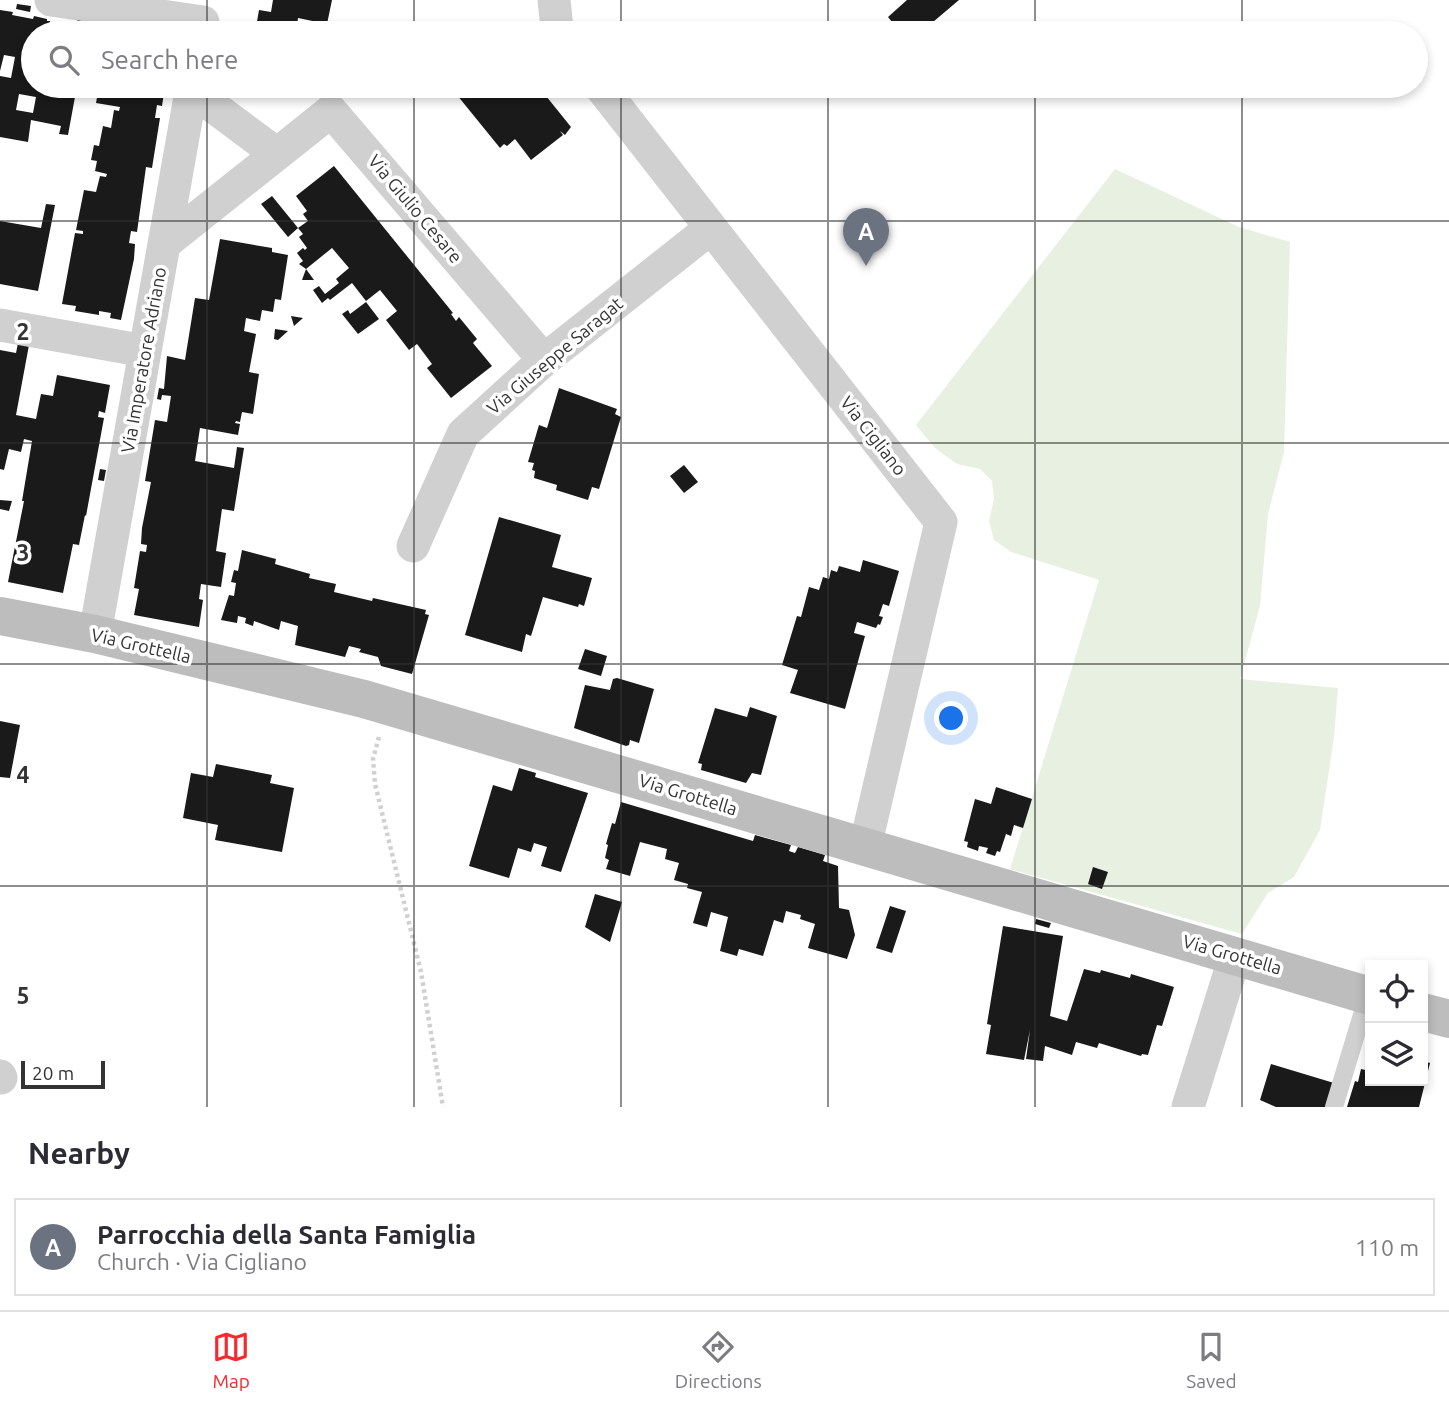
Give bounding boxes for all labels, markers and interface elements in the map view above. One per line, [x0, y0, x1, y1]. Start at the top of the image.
search box [21, 21, 1428, 98]
icon: search [45, 41, 83, 79]
text: Search here [101, 45, 238, 74]
street label: Via Giulio Cesare [365, 150, 467, 266]
pin: A [843, 208, 889, 266]
street label: Via Imperatore Adriano [117, 265, 169, 454]
street label: Via Giuseppe Saragat [483, 293, 626, 418]
text: 2 [17, 319, 29, 344]
street label: Via Cigliano [837, 392, 911, 479]
text: 3 [17, 540, 29, 565]
street label: Via Grottella [89, 624, 193, 666]
your location [934, 701, 968, 735]
text: 4 [17, 762, 30, 787]
street label: Via Grottella [637, 770, 740, 818]
street label: Via Grottella [1181, 930, 1284, 978]
map controls [1365, 960, 1428, 1086]
button: locate [1365, 960, 1428, 1023]
text: 5 [17, 983, 29, 1008]
button: layers [1365, 1023, 1428, 1086]
scale bar [21, 1058, 105, 1090]
text: 20 m [32, 1062, 74, 1084]
text: Nearby [28, 1136, 130, 1170]
text: Parrocchia della Santa Famiglia [97, 1220, 476, 1249]
text: A [45, 1235, 61, 1260]
text: 110 m [1355, 1235, 1419, 1260]
text: Church · Via Cigliano [97, 1249, 307, 1274]
tab: Map [212, 1328, 250, 1392]
tab: Directions [675, 1328, 762, 1392]
tab: Saved [1186, 1328, 1237, 1392]

